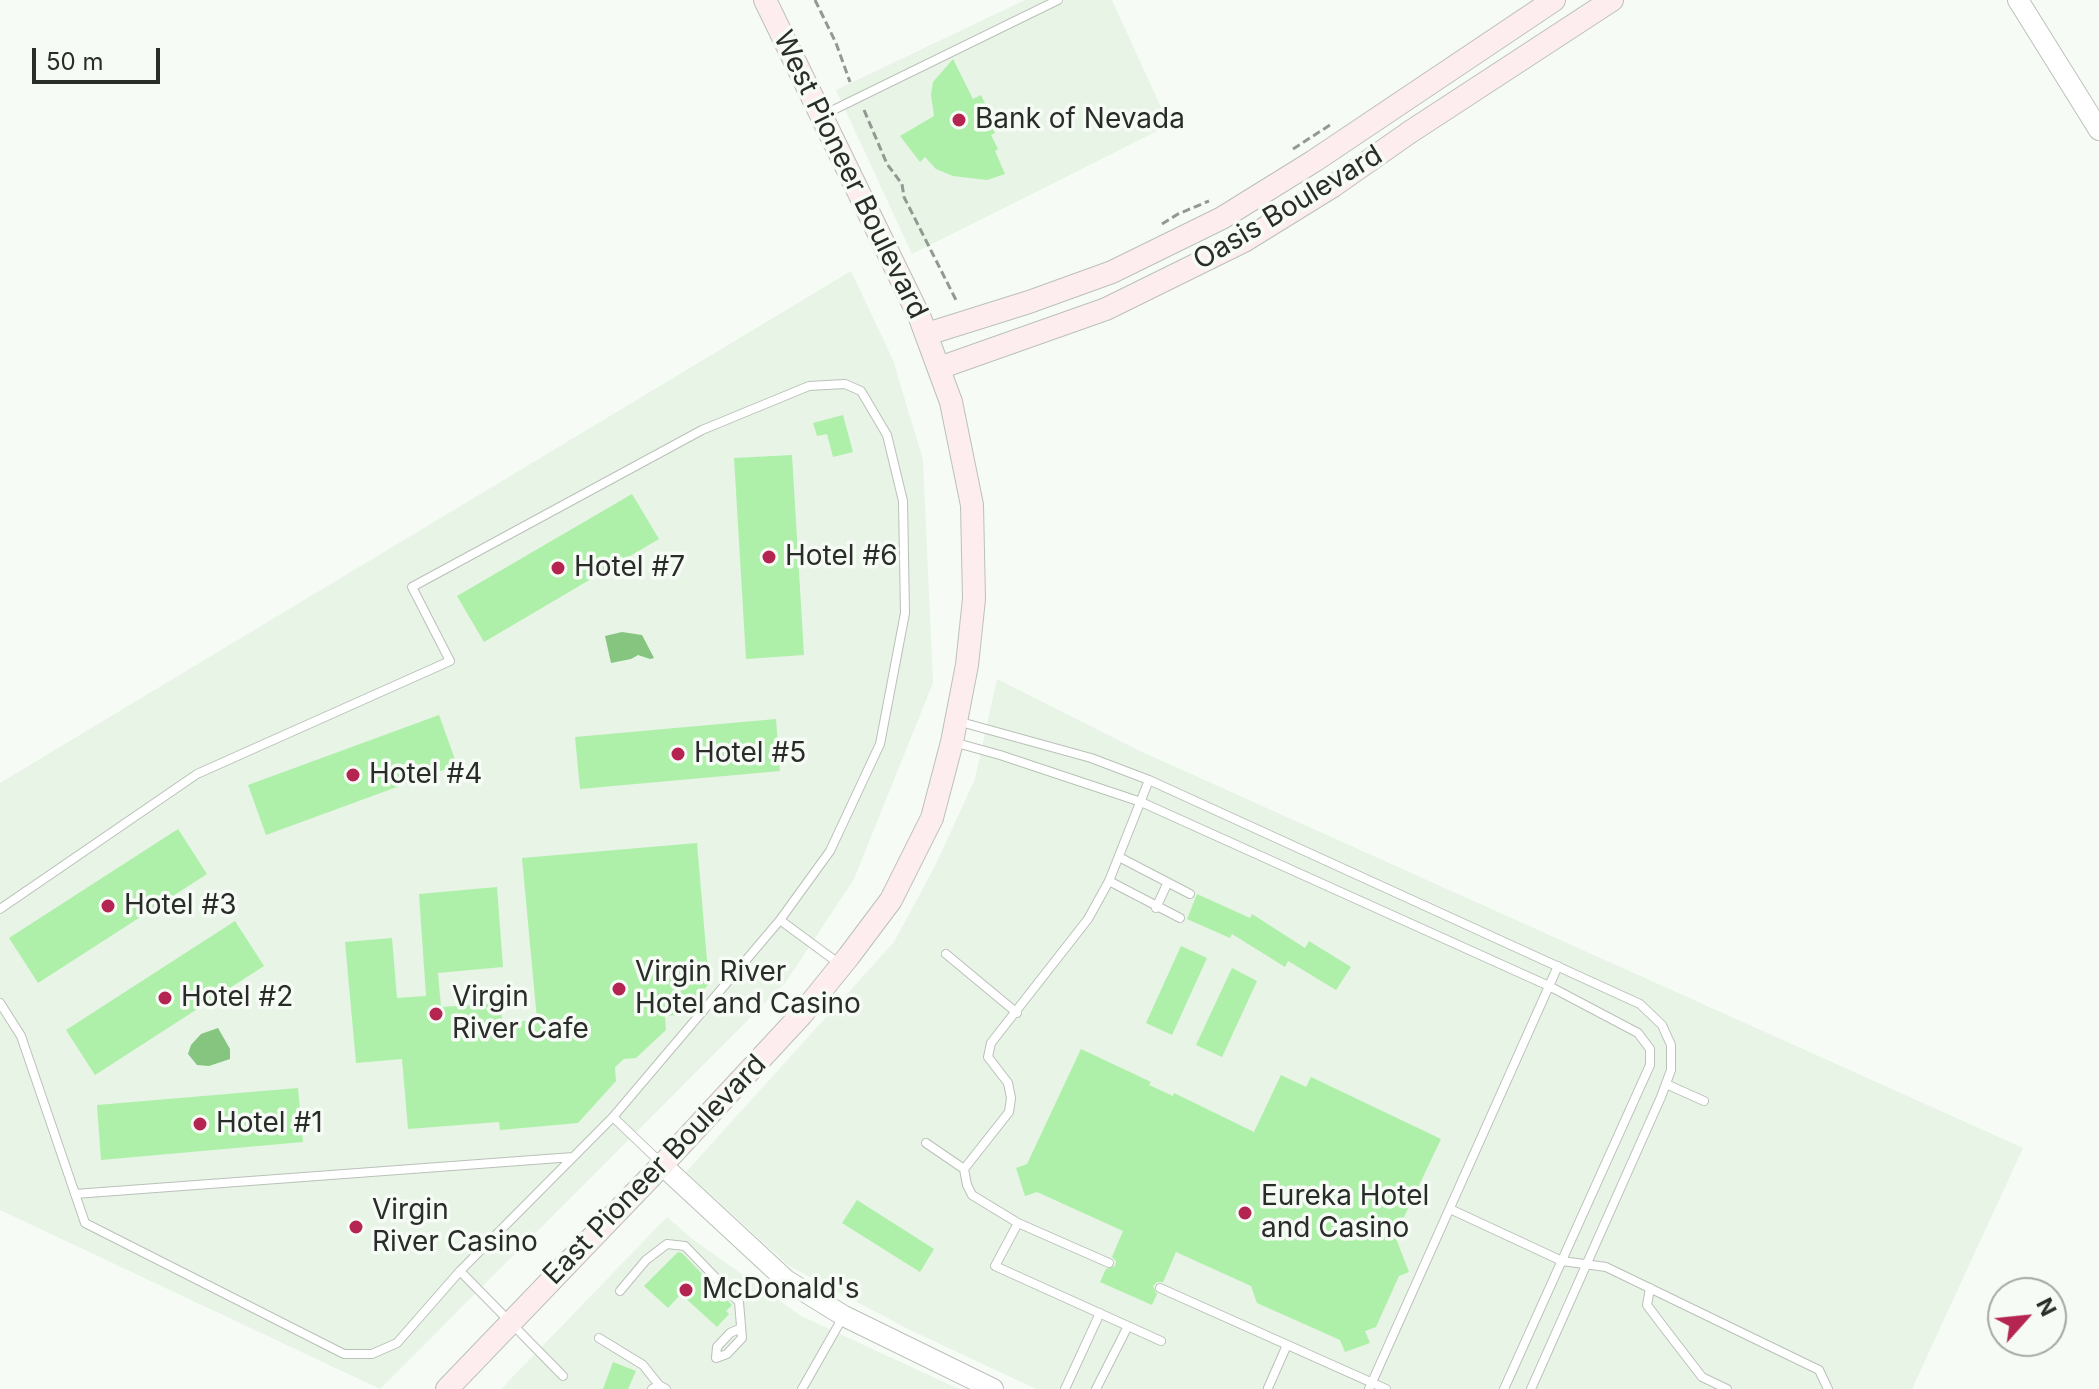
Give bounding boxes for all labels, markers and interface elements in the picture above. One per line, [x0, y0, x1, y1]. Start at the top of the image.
street label: West Pioneer Boulevard [766, 26, 934, 324]
scale bar [36, 32, 164, 82]
text: 50 m [46, 47, 104, 76]
place label: Bank of Nevada [975, 103, 1185, 137]
marker: Bank of Nevada [950, 111, 968, 129]
street label: Oasis Boulevard [1188, 138, 1388, 278]
place label: Hotel #6 [785, 540, 898, 574]
marker: Hotel #6 [760, 548, 778, 566]
place label: Hotel #7 [574, 551, 685, 585]
marker: Hotel #7 [549, 559, 567, 577]
place label: Hotel #5 [694, 737, 806, 771]
marker: Hotel #5 [669, 745, 687, 763]
place label: Hotel #4 [369, 758, 482, 792]
marker: Hotel #4 [344, 766, 362, 784]
place label: Hotel #3 [124, 889, 236, 923]
marker: Hotel #3 [99, 897, 117, 915]
place label: Virgin River Hotel and Casino [635, 956, 861, 1022]
marker: Virgin River Hotel and Casino [610, 980, 628, 998]
place label: Hotel #2 [181, 981, 293, 1015]
place label: Virgin River Cafe [452, 981, 589, 1047]
marker: Hotel #2 [156, 989, 174, 1007]
marker: Virgin River Cafe [427, 1005, 445, 1023]
street label: East Pioneer Boulevard [537, 1048, 773, 1292]
place label: Hotel #1 [216, 1107, 323, 1141]
marker: Hotel #1 [191, 1115, 209, 1133]
place label: Eureka Hotel and Casino [1261, 1180, 1429, 1246]
place label: Virgin River Casino [372, 1194, 538, 1260]
marker: Eureka Hotel and Casino [1236, 1204, 1254, 1222]
marker: Virgin River Casino [347, 1218, 365, 1236]
place label: McDonald's [702, 1273, 860, 1307]
north arrow [1987, 1277, 2067, 1357]
marker: McDonald's [677, 1281, 695, 1299]
text: N [2031, 1294, 2062, 1320]

